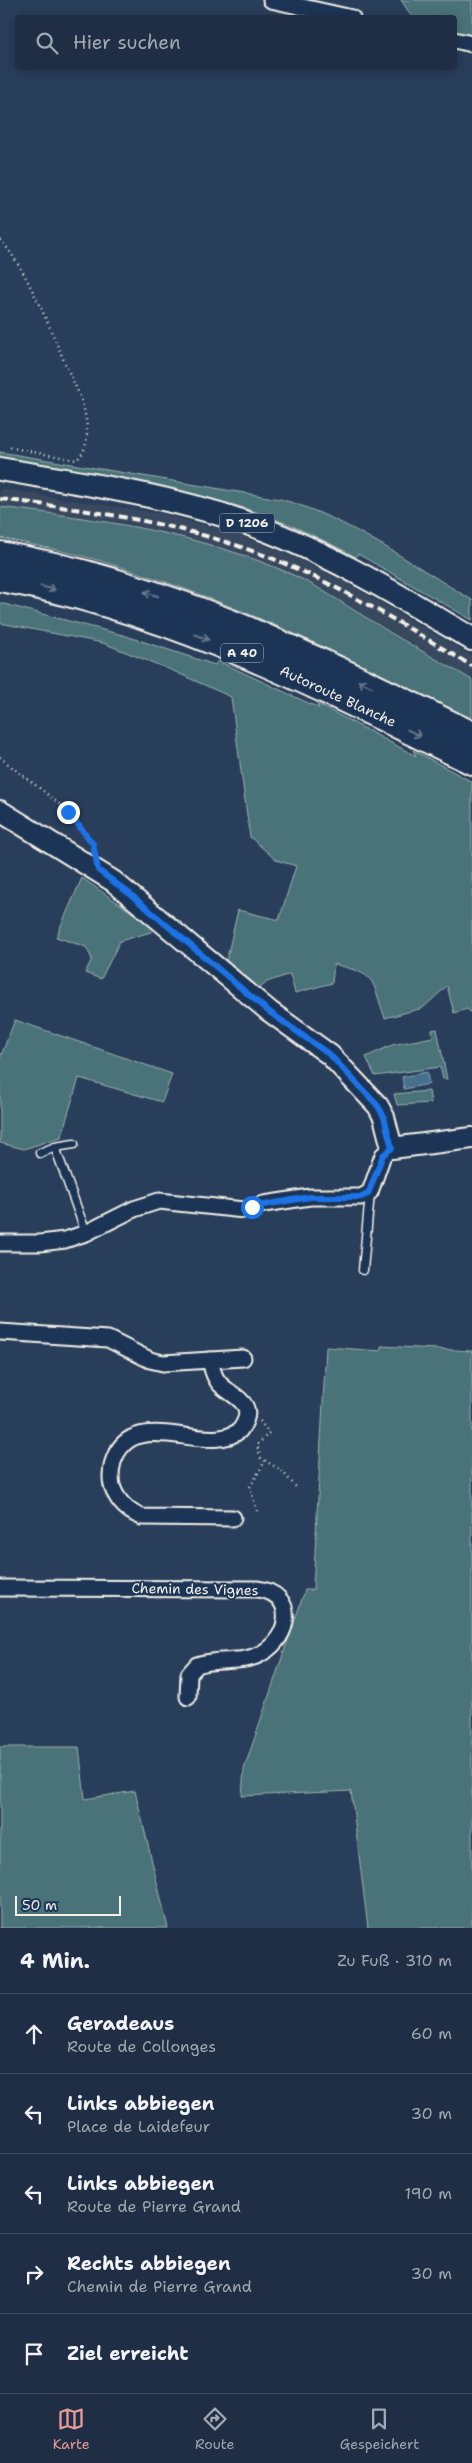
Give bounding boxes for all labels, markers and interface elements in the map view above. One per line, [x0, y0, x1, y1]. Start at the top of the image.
search box [15, 15, 457, 70]
icon: search [33, 29, 61, 57]
text: Hier suchen [73, 30, 181, 55]
road number: D 1206 [220, 514, 274, 532]
one-way arrow [39, 584, 55, 593]
one-way arrow [143, 588, 159, 598]
one-way arrow [194, 633, 210, 642]
road number: A 40 [221, 644, 263, 662]
street label: Autoroute Blanche [277, 661, 399, 731]
one-way arrow [358, 678, 373, 688]
one-way arrow [406, 728, 421, 738]
route end [57, 801, 80, 824]
route start [241, 1196, 264, 1219]
street label: Chemin des Vignes [131, 1579, 259, 1599]
scale bar [15, 1893, 121, 1916]
text: 50 m [22, 1896, 57, 1914]
text: 4 Min. [20, 1947, 90, 1975]
text: Zu Fuß · 310 m [337, 1950, 452, 1971]
text: Geradeaus [67, 2011, 174, 2036]
icon: ahead [20, 2020, 48, 2048]
text: 60 m [411, 2023, 452, 2044]
text: Route de Collonges [67, 2036, 216, 2057]
text: Links abbiegen [67, 2091, 214, 2116]
icon: left [20, 2100, 48, 2128]
text: 30 m [411, 2103, 452, 2124]
text: Place de Laidefeur [67, 2116, 210, 2137]
text: Links abbiegen [67, 2171, 214, 2196]
icon: left [20, 2180, 48, 2208]
text: 190 m [405, 2183, 452, 2204]
text: Route de Pierre Grand [67, 2196, 241, 2217]
text: Rechts abbiegen [67, 2251, 231, 2276]
icon: right [20, 2260, 48, 2288]
text: 30 m [411, 2263, 452, 2284]
text: Chemin de Pierre Grand [67, 2276, 252, 2297]
icon: arrive [20, 2340, 48, 2368]
text: Ziel erreicht [67, 2341, 188, 2366]
tab: Karte [53, 2405, 90, 2453]
tab: Route [195, 2405, 234, 2453]
tab: Gespeichert [340, 2405, 419, 2453]

